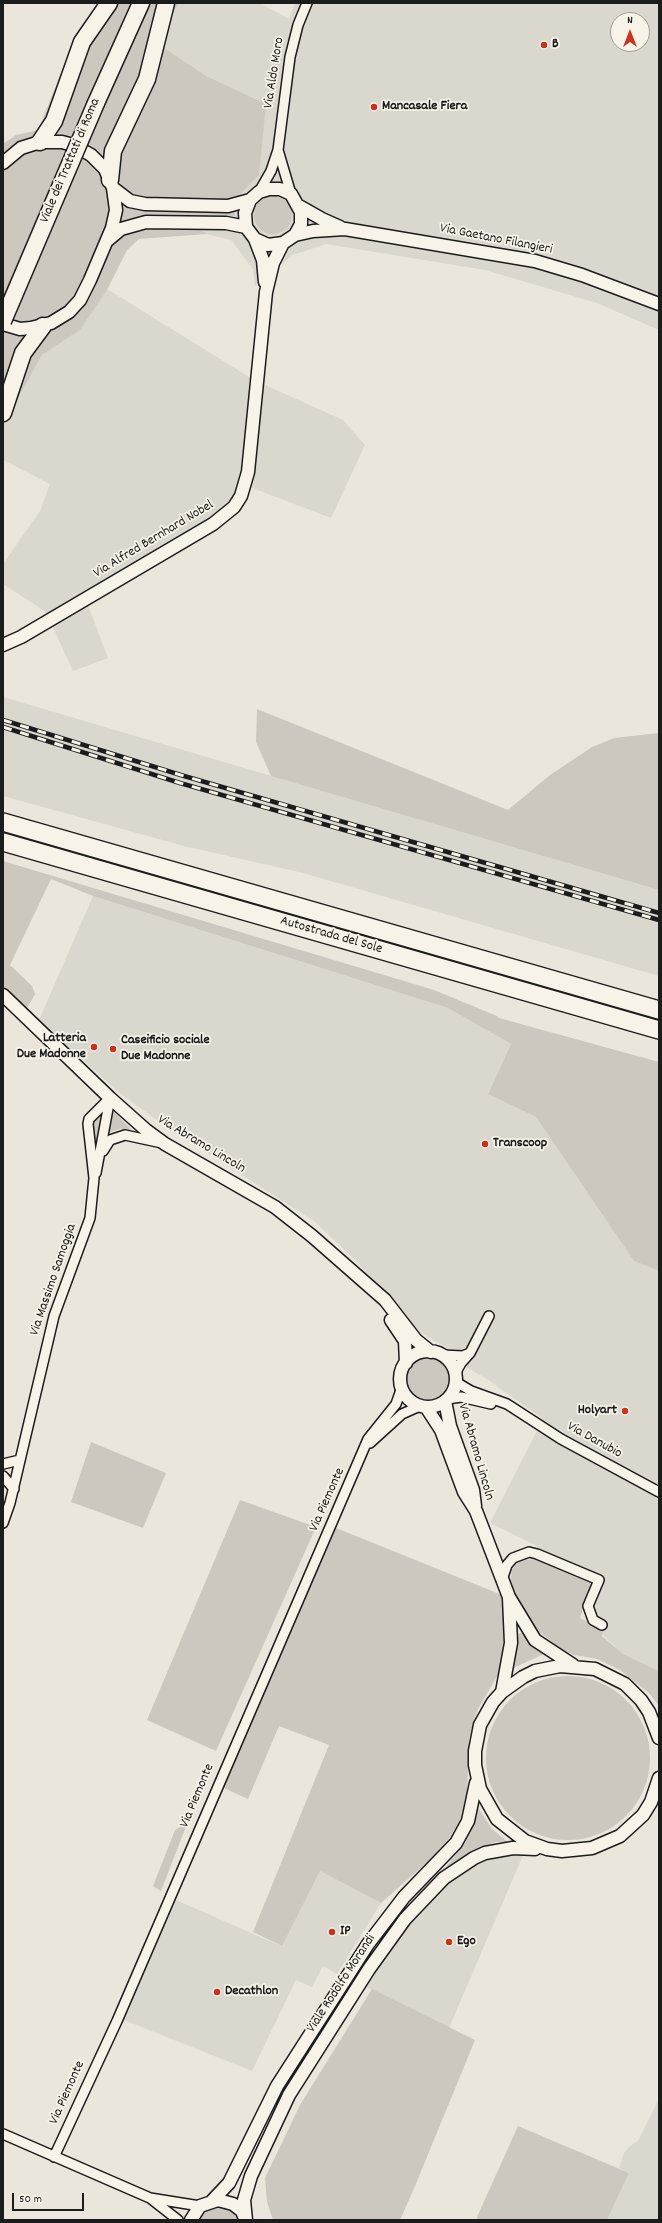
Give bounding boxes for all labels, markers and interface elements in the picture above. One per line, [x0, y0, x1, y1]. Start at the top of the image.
north arrow [610, 12, 650, 52]
text: N [627, 13, 633, 29]
street label: Via Aldo Moro [261, 36, 289, 110]
place label: B [552, 37, 559, 53]
marker: B [539, 40, 549, 50]
street label: Viale dei Trattati di Roma [37, 96, 105, 226]
place label: Mancasale Fiera [382, 99, 467, 115]
marker: Mancasale Fiera [369, 102, 379, 112]
street label: Via Gaetano Filangieri [438, 221, 554, 259]
street label: Via Alfred Bernhard Nobel [91, 497, 217, 583]
street label: Autostrada del Sole [278, 913, 384, 959]
place label: Latteria Due Madonne [17, 1031, 86, 1064]
place label: Caseificio sociale Due Madonne [121, 1033, 210, 1066]
marker: Latteria Due Madonne [89, 1042, 99, 1052]
marker: Caseificio sociale Due Madonne [108, 1044, 118, 1054]
street label: Via Abramo Lincoln [154, 1112, 248, 1178]
place label: Transcoop [493, 1136, 547, 1152]
marker: Transcoop [480, 1139, 490, 1149]
street label: Via Massimo Samoggia [27, 1222, 81, 1338]
street label: Via Abramo Lincoln [453, 1402, 497, 1502]
place label: Holyart [578, 1403, 617, 1419]
marker: Holyart [620, 1406, 630, 1416]
street label: Via Danubio [564, 1419, 624, 1463]
street label: Via Piemonte [307, 1466, 349, 1534]
street label: Via Piemonte [177, 1762, 219, 1830]
place label: IP [340, 1924, 351, 1940]
marker: IP [327, 1927, 337, 1937]
street label: Viale Rodolfo Morandi [304, 1932, 380, 2036]
place label: Ego [457, 1934, 476, 1950]
marker: Ego [444, 1937, 454, 1947]
place label: Decathlon [225, 1984, 278, 2000]
marker: Decathlon [212, 1987, 222, 1997]
street label: Via Piemonte [47, 2059, 89, 2127]
scale bar [14, 2185, 86, 2211]
text: 50 m [19, 2191, 42, 2208]

